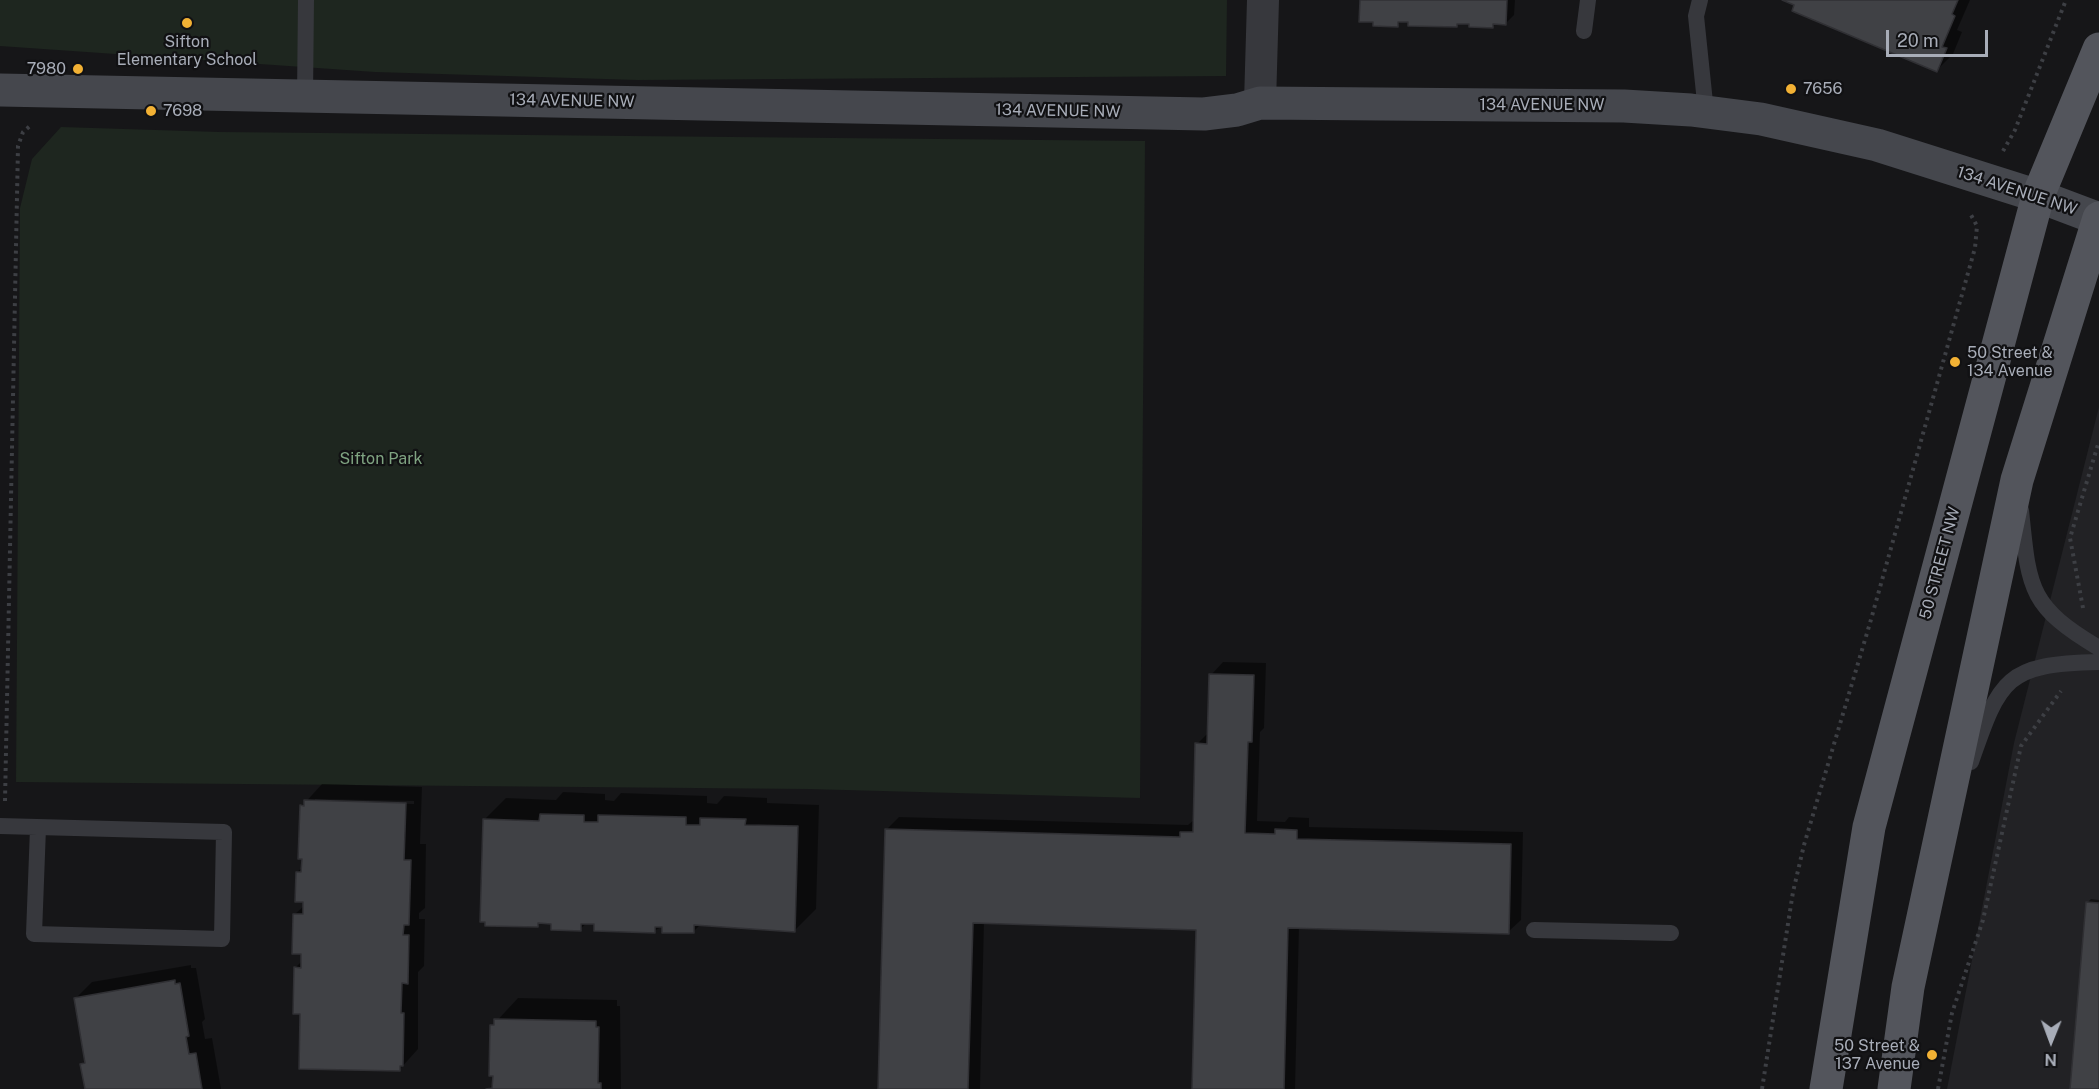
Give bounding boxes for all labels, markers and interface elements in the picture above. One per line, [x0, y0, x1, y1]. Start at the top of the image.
marker: Sifton Elementary School [180, 16, 194, 30]
scale bar [1889, 18, 1991, 56]
text: 20 m [1897, 30, 1939, 51]
place label: Sifton Elementary School [117, 32, 257, 70]
place label: 7980 [27, 59, 66, 79]
marker: 7980 [71, 62, 85, 76]
place label: 7656 [1803, 79, 1842, 99]
marker: 7656 [1784, 82, 1798, 96]
street label: 134 AVENUE NW [509, 90, 635, 112]
street label: 134 AVENUE NW [1479, 95, 1605, 115]
street label: 134 AVENUE NW [995, 100, 1121, 122]
place label: 7698 [163, 101, 202, 121]
marker: 7698 [144, 104, 158, 118]
street label: 134 AVENUE NW [1955, 163, 2079, 219]
place label: 50 Street & 134 Avenue [1967, 343, 2053, 381]
marker: 50 Street & 134 Avenue [1948, 355, 1962, 369]
park label: Sifton Park [340, 449, 422, 469]
street label: 50 STREET NW [1916, 505, 1964, 621]
north arrow [2021, 1011, 2081, 1071]
place label: 50 Street & 137 Avenue [1834, 1036, 1920, 1074]
marker: 50 Street & 137 Avenue [1925, 1048, 1939, 1062]
text: N [2044, 1050, 2057, 1069]

